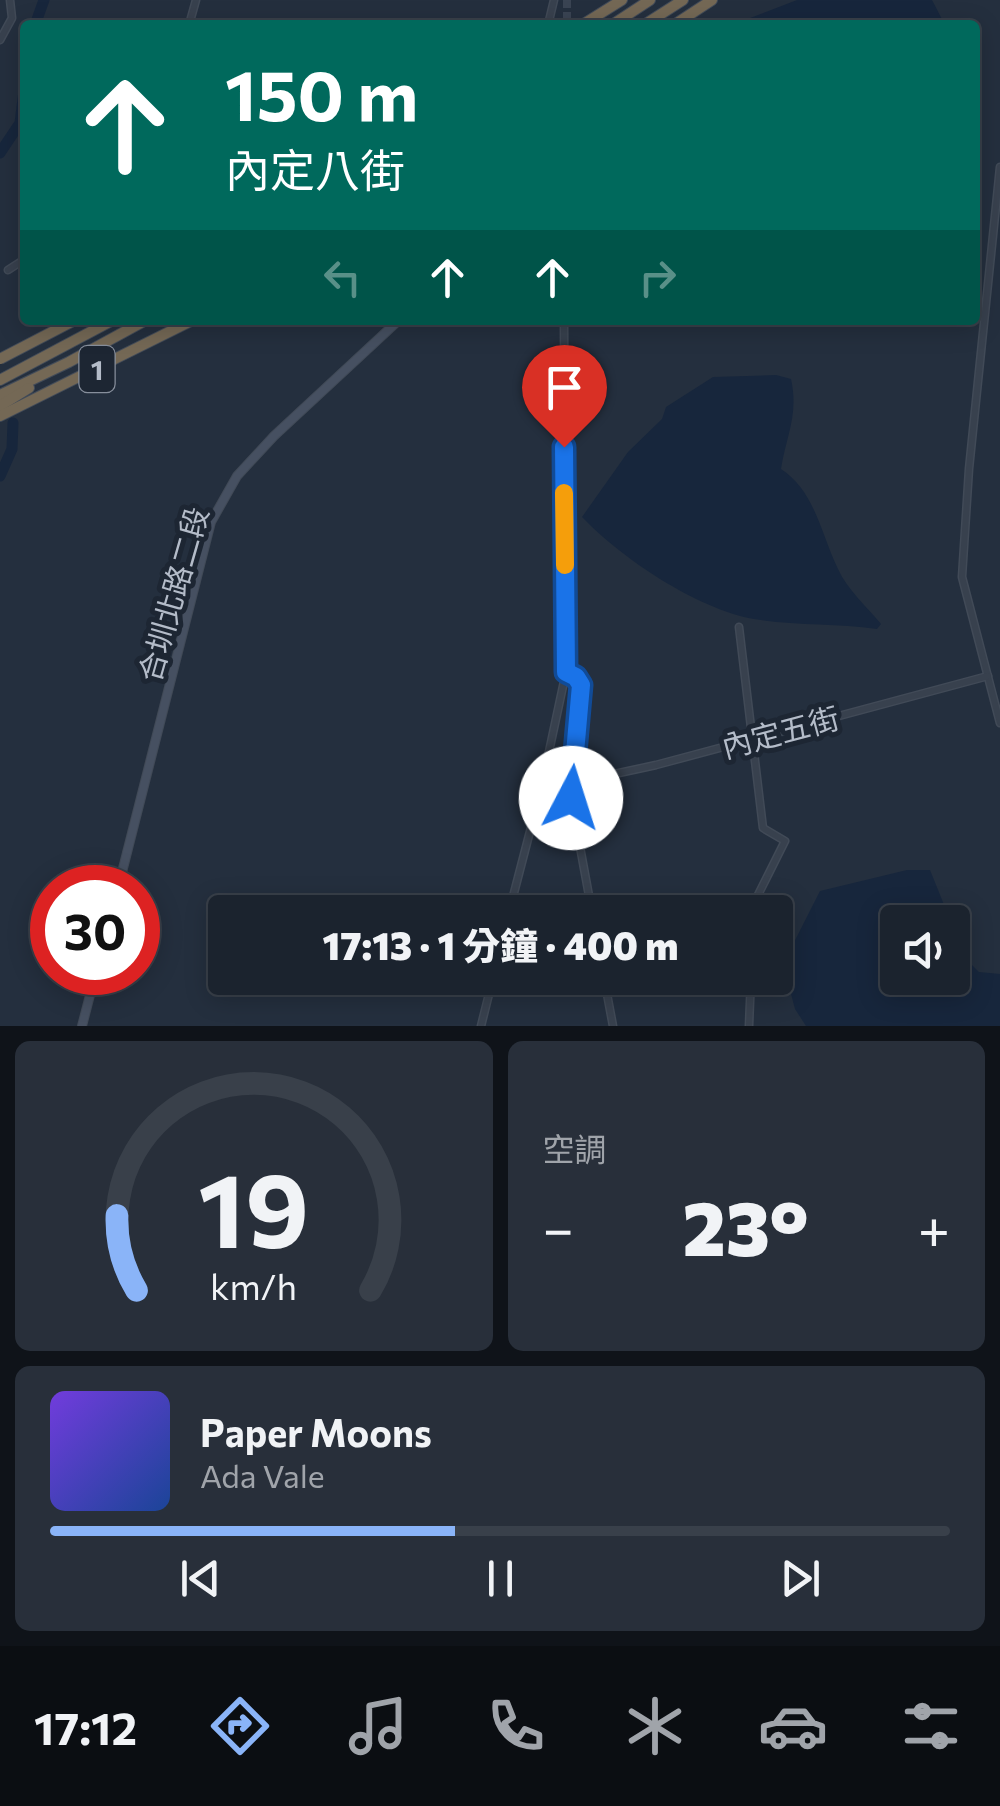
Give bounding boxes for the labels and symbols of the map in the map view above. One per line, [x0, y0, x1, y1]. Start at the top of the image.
pin [522, 345, 607, 448]
road number: 1 [80, 346, 114, 392]
street label: 合圳北路二段 [129, 502, 215, 686]
street label: 內定五街 [717, 698, 843, 764]
position arrow [519, 746, 623, 850]
speed limit sign: 30 [30, 865, 160, 995]

